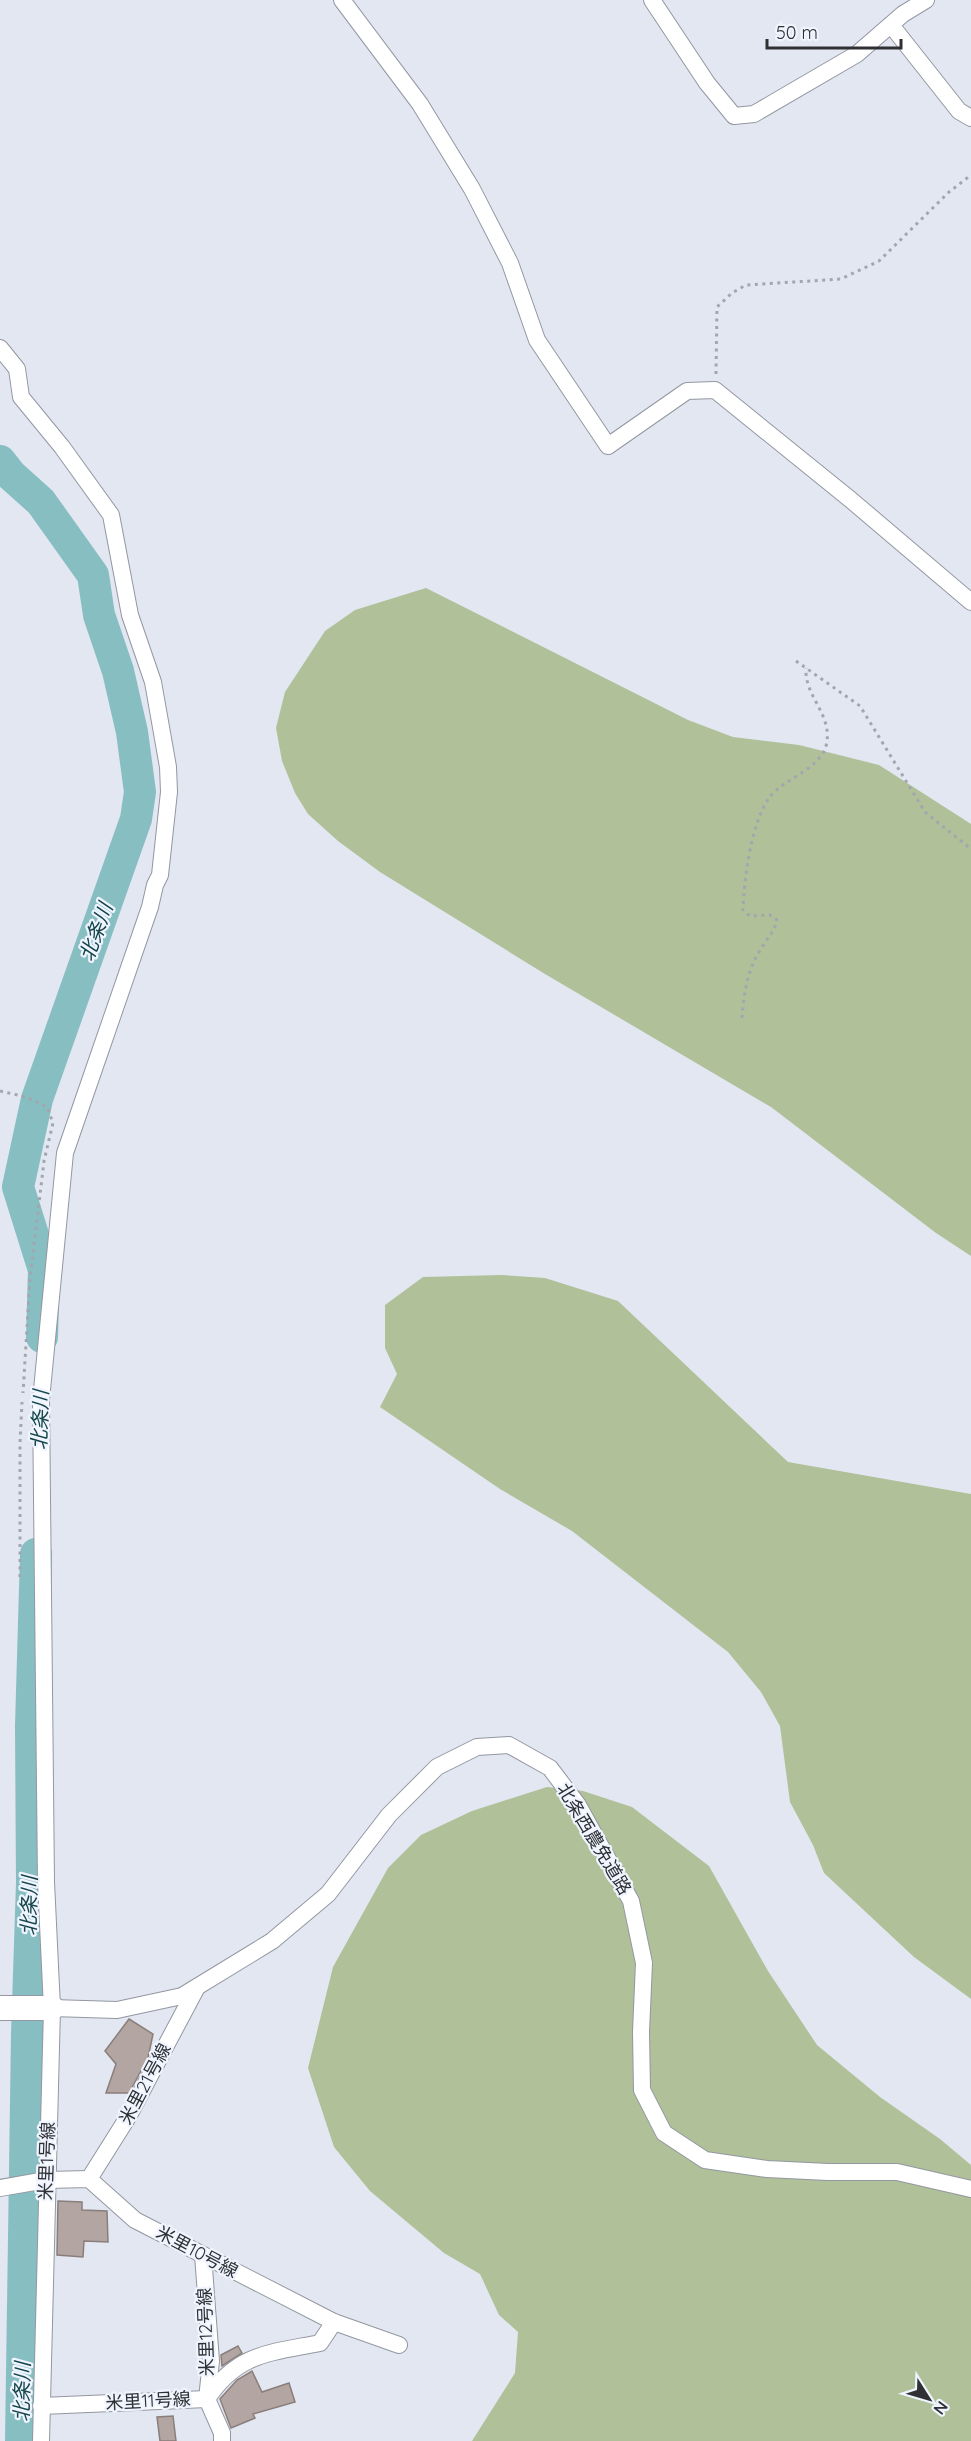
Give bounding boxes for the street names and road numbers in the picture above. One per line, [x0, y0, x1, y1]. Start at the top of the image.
street label: 北条西農免道路 [552, 1779, 637, 1899]
street label: 米里21号線 [114, 2039, 176, 2128]
street label: 米里1号線 [34, 2121, 59, 2201]
street label: 米里10号線 [152, 2220, 242, 2283]
street label: 米里12号線 [192, 2287, 219, 2377]
street label: 米里11号線 [105, 2387, 191, 2414]

